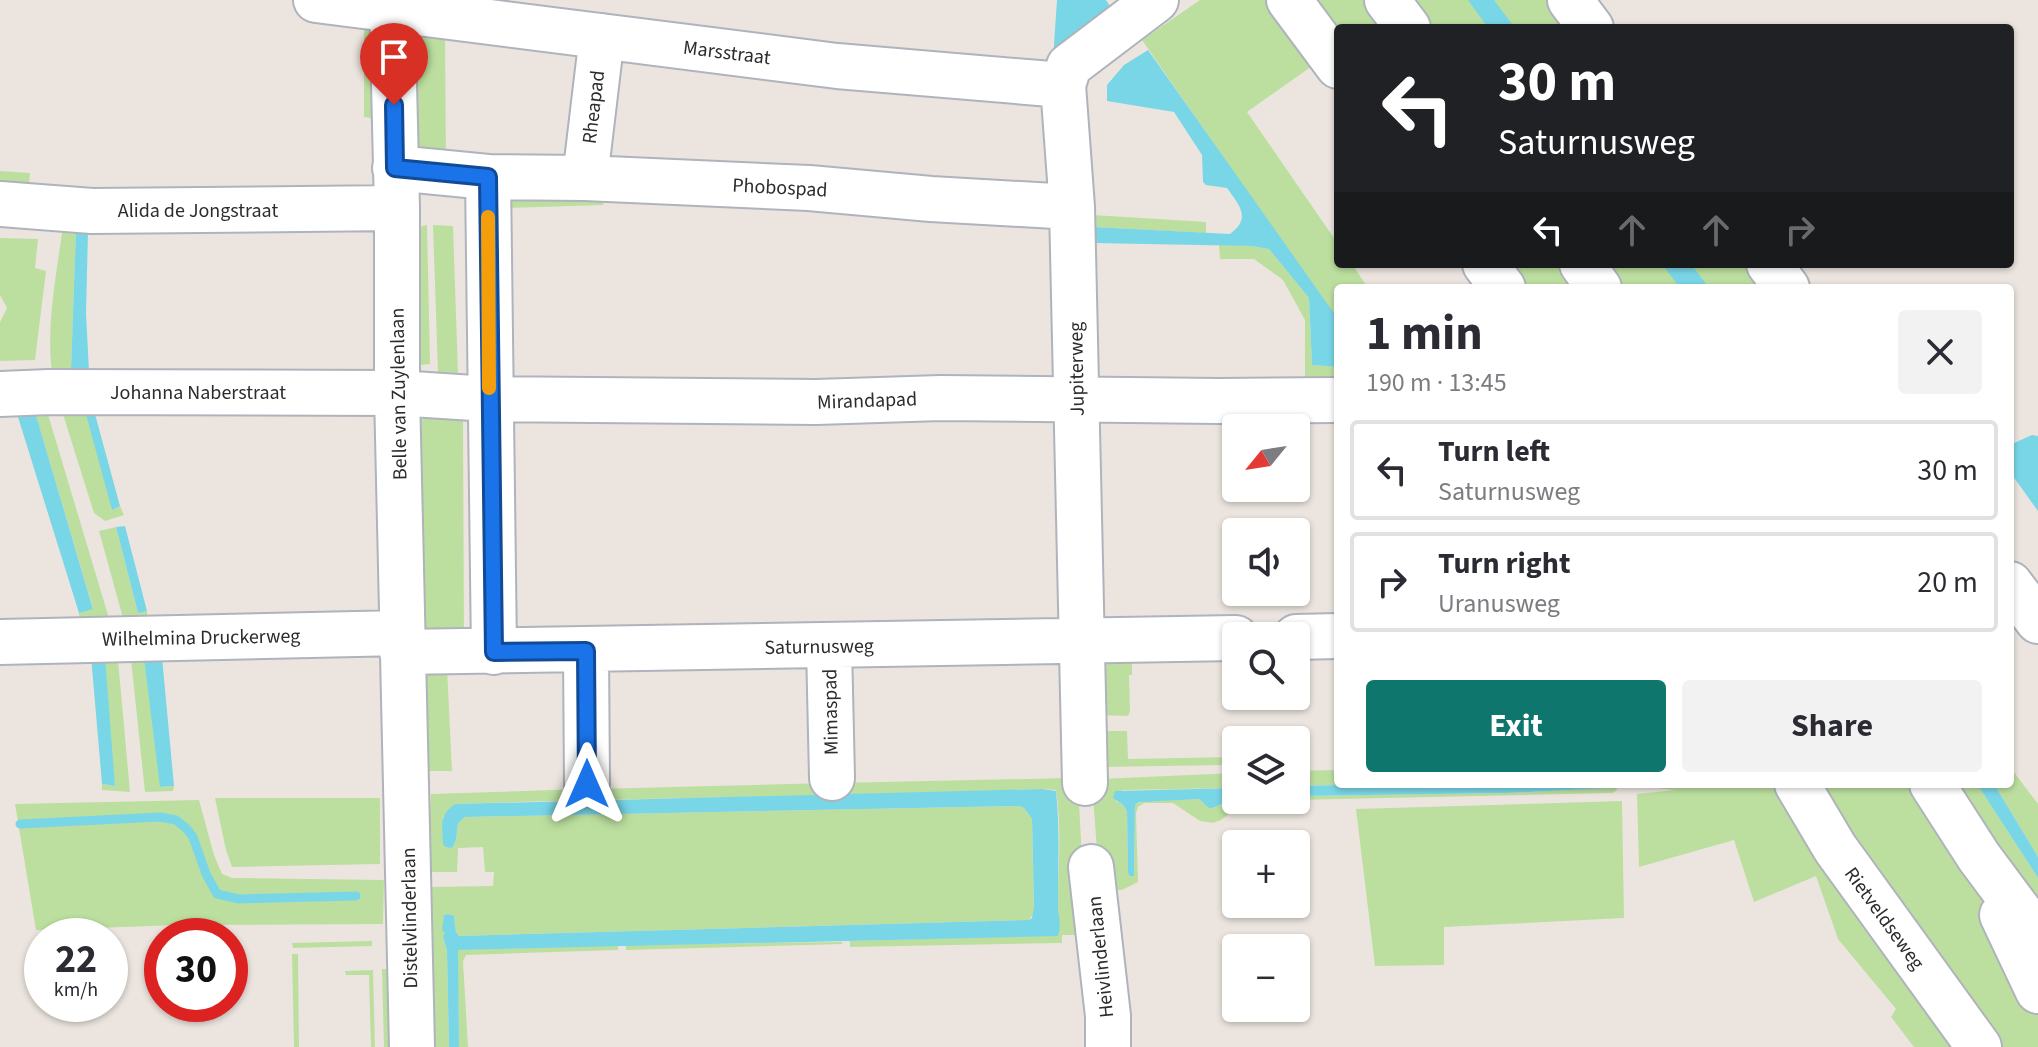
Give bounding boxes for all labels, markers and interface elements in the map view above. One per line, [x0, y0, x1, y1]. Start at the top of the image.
pin [360, 23, 428, 105]
street label: Marsstraat [682, 34, 772, 72]
icon: arrive [372, 35, 416, 79]
text: 30 m [1498, 43, 1616, 122]
icon: left [1366, 56, 1470, 160]
street label: Rheapad [576, 69, 612, 146]
text: Saturnusweg [1498, 117, 1695, 168]
street label: Phobospad [732, 172, 828, 204]
street label: Alida de Jongstraat [118, 197, 278, 225]
icon: left [1526, 208, 1570, 252]
icon: ahead [1610, 208, 1654, 252]
icon: ahead [1694, 208, 1738, 252]
icon: right [1778, 208, 1822, 252]
text: 1 min [1366, 300, 1483, 368]
street label: Belle van Zuylenlaan [383, 308, 415, 480]
button: close [1898, 310, 1982, 394]
street label: Jupiterweg [1062, 322, 1092, 416]
text: 190 m · 13:45 [1366, 364, 1507, 401]
street label: Johanna Naberstraat [110, 379, 286, 407]
street label: Mirandapad [817, 385, 918, 417]
north arrow [1222, 414, 1310, 502]
map controls [1222, 414, 1310, 1022]
text: Turn left [1438, 430, 1550, 473]
icon: left [1370, 448, 1414, 492]
text: 30 m [1917, 449, 1978, 492]
text: Saturnusweg [1438, 473, 1580, 510]
button: sound [1222, 518, 1310, 606]
text: Turn right [1438, 542, 1570, 585]
icon: right [1370, 560, 1414, 604]
text: 20 m [1917, 561, 1978, 604]
text: Uranusweg [1438, 585, 1560, 622]
street label: Wilhelmina Druckerweg [102, 622, 300, 654]
button: search [1222, 622, 1310, 710]
street label: Saturnusweg [764, 632, 874, 662]
street label: Mimaspad [816, 668, 846, 755]
button: Exit [1366, 680, 1666, 772]
button: Share [1682, 680, 1982, 772]
button: layers [1222, 726, 1310, 814]
position arrow [545, 742, 629, 826]
button: + [1222, 830, 1310, 918]
street label: Distelvlinderlaan [395, 847, 425, 989]
street label: Rietveldseweg [1837, 862, 1931, 976]
street label: Heivlinderlaan [1081, 895, 1121, 1019]
speed limit sign: 30 [144, 918, 248, 1022]
text: 22 [55, 931, 97, 988]
button: − [1222, 934, 1310, 1022]
text: km/h [54, 976, 98, 1004]

